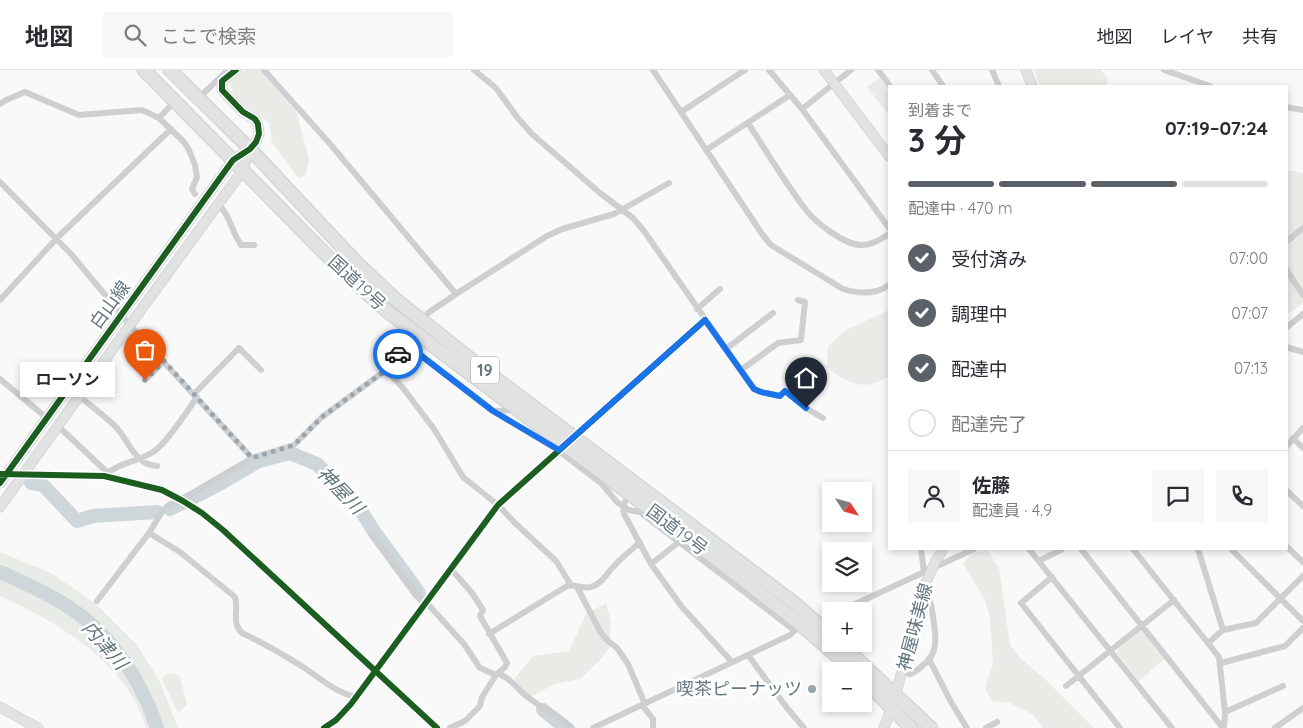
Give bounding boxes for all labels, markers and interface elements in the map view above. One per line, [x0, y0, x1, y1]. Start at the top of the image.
search box [103, 12, 453, 57]
text: 地図 [25, 21, 73, 51]
icon: search [121, 21, 149, 49]
text: ここで検索 [161, 24, 256, 48]
text: 地図 [1097, 25, 1133, 48]
text: レイヤ [1161, 25, 1214, 48]
text: 共有 [1242, 25, 1278, 48]
text: 到着まで [908, 100, 972, 120]
text: 07:19–07:24 [1165, 116, 1268, 140]
text: 3 分 [908, 120, 966, 160]
text: 配達中 · 470 m [908, 198, 1013, 218]
icon: check [908, 244, 936, 272]
text: 受付済み [951, 247, 1027, 271]
text: 07:00 [1229, 248, 1268, 268]
street label: 国道19号 [324, 250, 391, 315]
street label: 白山線 [84, 276, 135, 333]
icon: check [908, 299, 936, 327]
text: 調理中 [951, 302, 1008, 326]
text: 07:07 [1231, 303, 1268, 323]
pin [124, 329, 166, 380]
courier [373, 329, 423, 379]
icon: bag [131, 336, 159, 364]
icon: car [384, 340, 412, 368]
icon: check [908, 354, 936, 382]
road number: 19 [471, 356, 499, 384]
pin [785, 357, 827, 408]
text: 配達中 [951, 357, 1008, 381]
text: 07:13 [1234, 358, 1268, 378]
callout: ローソン [20, 362, 115, 398]
icon: home [792, 364, 820, 392]
text: ローソン [35, 369, 100, 389]
text: 配達完了 [951, 412, 1027, 436]
water label: 神屋川 [313, 461, 371, 520]
button: person [908, 470, 960, 522]
button: chat [1152, 470, 1204, 522]
button: phone [1216, 470, 1268, 522]
text: 佐藤 [972, 473, 1010, 497]
north arrow [822, 482, 872, 532]
map controls [822, 482, 872, 712]
street label: 国道19号 [642, 499, 712, 560]
text: 配達員 · 4.9 [972, 500, 1052, 520]
button: layers [822, 542, 872, 592]
street label: 神屋味美線 [892, 580, 937, 673]
button: + [822, 602, 872, 652]
water label: 内津川 [77, 616, 134, 676]
button: − [822, 662, 872, 712]
place label: 喫茶ピーナッツ [676, 677, 802, 700]
marker: 喫茶ピーナッツ [806, 683, 818, 695]

